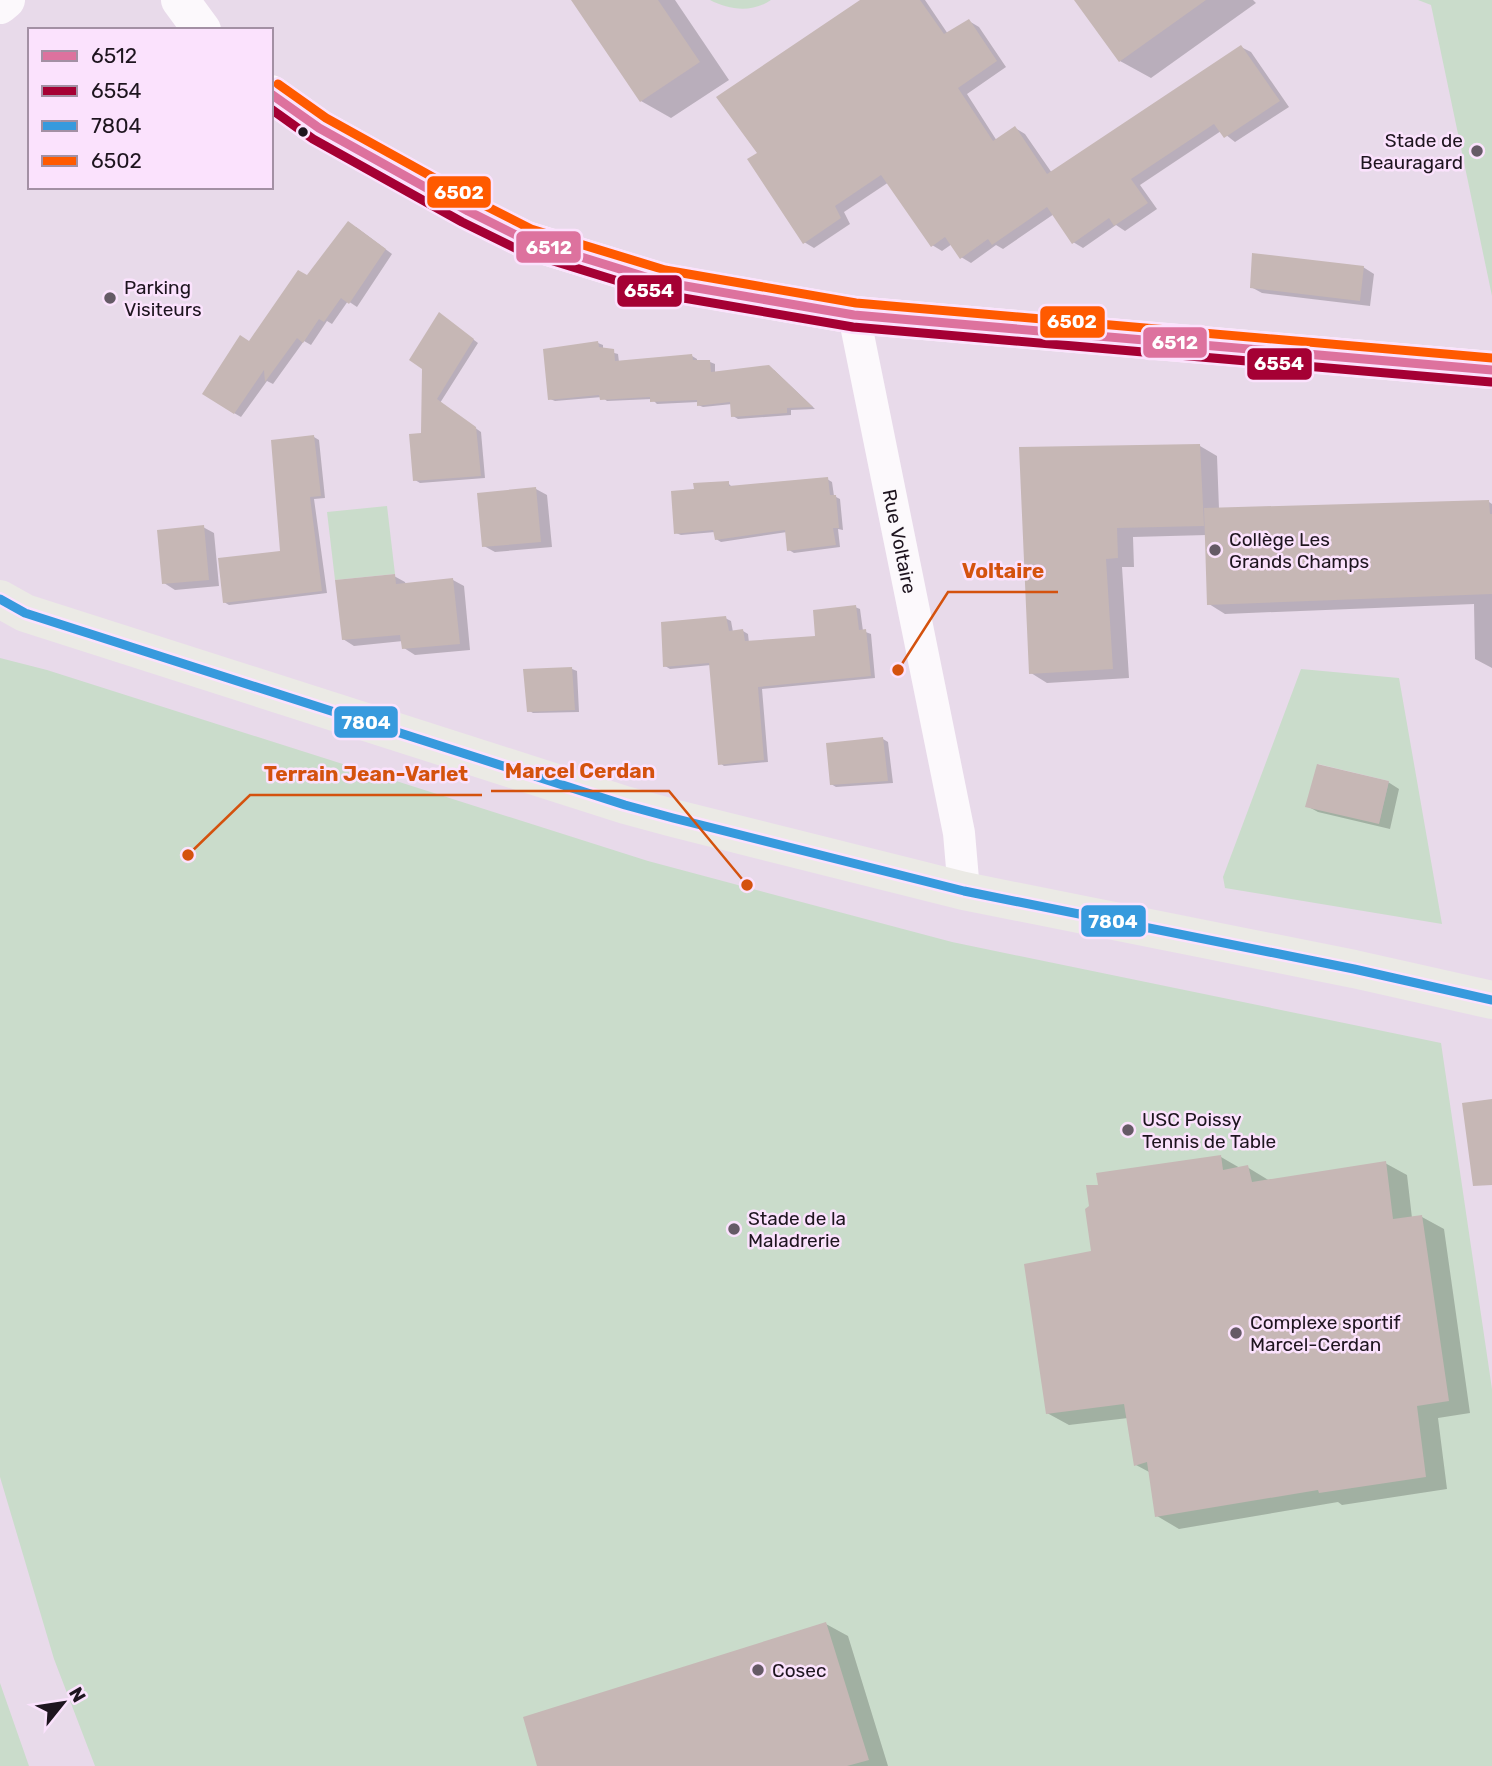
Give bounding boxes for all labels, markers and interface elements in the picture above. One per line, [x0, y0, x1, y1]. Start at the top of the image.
legend [28, 28, 273, 189]
text: 6512 [91, 43, 137, 68]
text: 6554 [91, 78, 142, 103]
text: 7804 [91, 113, 142, 138]
unlabelled marker [296, 125, 310, 139]
place label: Stade de Beauragard [1360, 129, 1463, 174]
marker: Stade de Beauragard [1469, 143, 1485, 159]
text: 6502 [91, 148, 142, 173]
line badge: 6502 [426, 175, 492, 209]
text: 6502 [434, 181, 484, 204]
line badge: 6512 [515, 230, 582, 264]
text: 6512 [526, 236, 572, 259]
line badge: 6554 [616, 274, 683, 308]
place label: Parking Visiteurs [124, 276, 202, 321]
text: 6554 [624, 279, 674, 302]
marker: Parking Visiteurs [102, 290, 118, 306]
line badge: 6502 [1039, 305, 1106, 339]
text: 6502 [1047, 310, 1097, 333]
line badge: 6512 [1142, 326, 1208, 359]
text: 6512 [1152, 331, 1198, 354]
line badge: 6554 [1246, 347, 1313, 381]
text: 6554 [1254, 352, 1304, 375]
street label: Rue Voltaire [878, 487, 921, 596]
place label: Collège Les Grands Champs [1229, 528, 1369, 573]
marker: Collège Les Grands Champs [1207, 542, 1223, 558]
callout: Voltaire [948, 550, 1058, 592]
text: Voltaire [962, 558, 1044, 583]
line badge: 7804 [333, 705, 399, 739]
text: 7804 [341, 711, 391, 734]
callout: Marcel Cerdan [491, 749, 669, 791]
callout: Terrain Jean-Varlet [250, 753, 482, 795]
text: Marcel Cerdan [505, 758, 655, 783]
text: Terrain Jean-Varlet [264, 761, 468, 786]
line badge: 7804 [1080, 904, 1147, 938]
text: 7804 [1088, 910, 1138, 933]
place label: USC Poissy Tennis de Table [1142, 1108, 1276, 1153]
marker: USC Poissy Tennis de Table [1120, 1122, 1136, 1138]
place label: Stade de la Maladrerie [748, 1207, 846, 1252]
marker: Stade de la Maladrerie [726, 1221, 742, 1237]
place label: Complexe sportif Marcel-Cerdan [1250, 1311, 1401, 1356]
marker: Complexe sportif Marcel-Cerdan [1228, 1325, 1244, 1341]
place label: Cosec [772, 1659, 826, 1682]
marker: Cosec [750, 1662, 766, 1678]
north arrow [28, 1668, 98, 1738]
text: N [64, 1683, 91, 1706]

